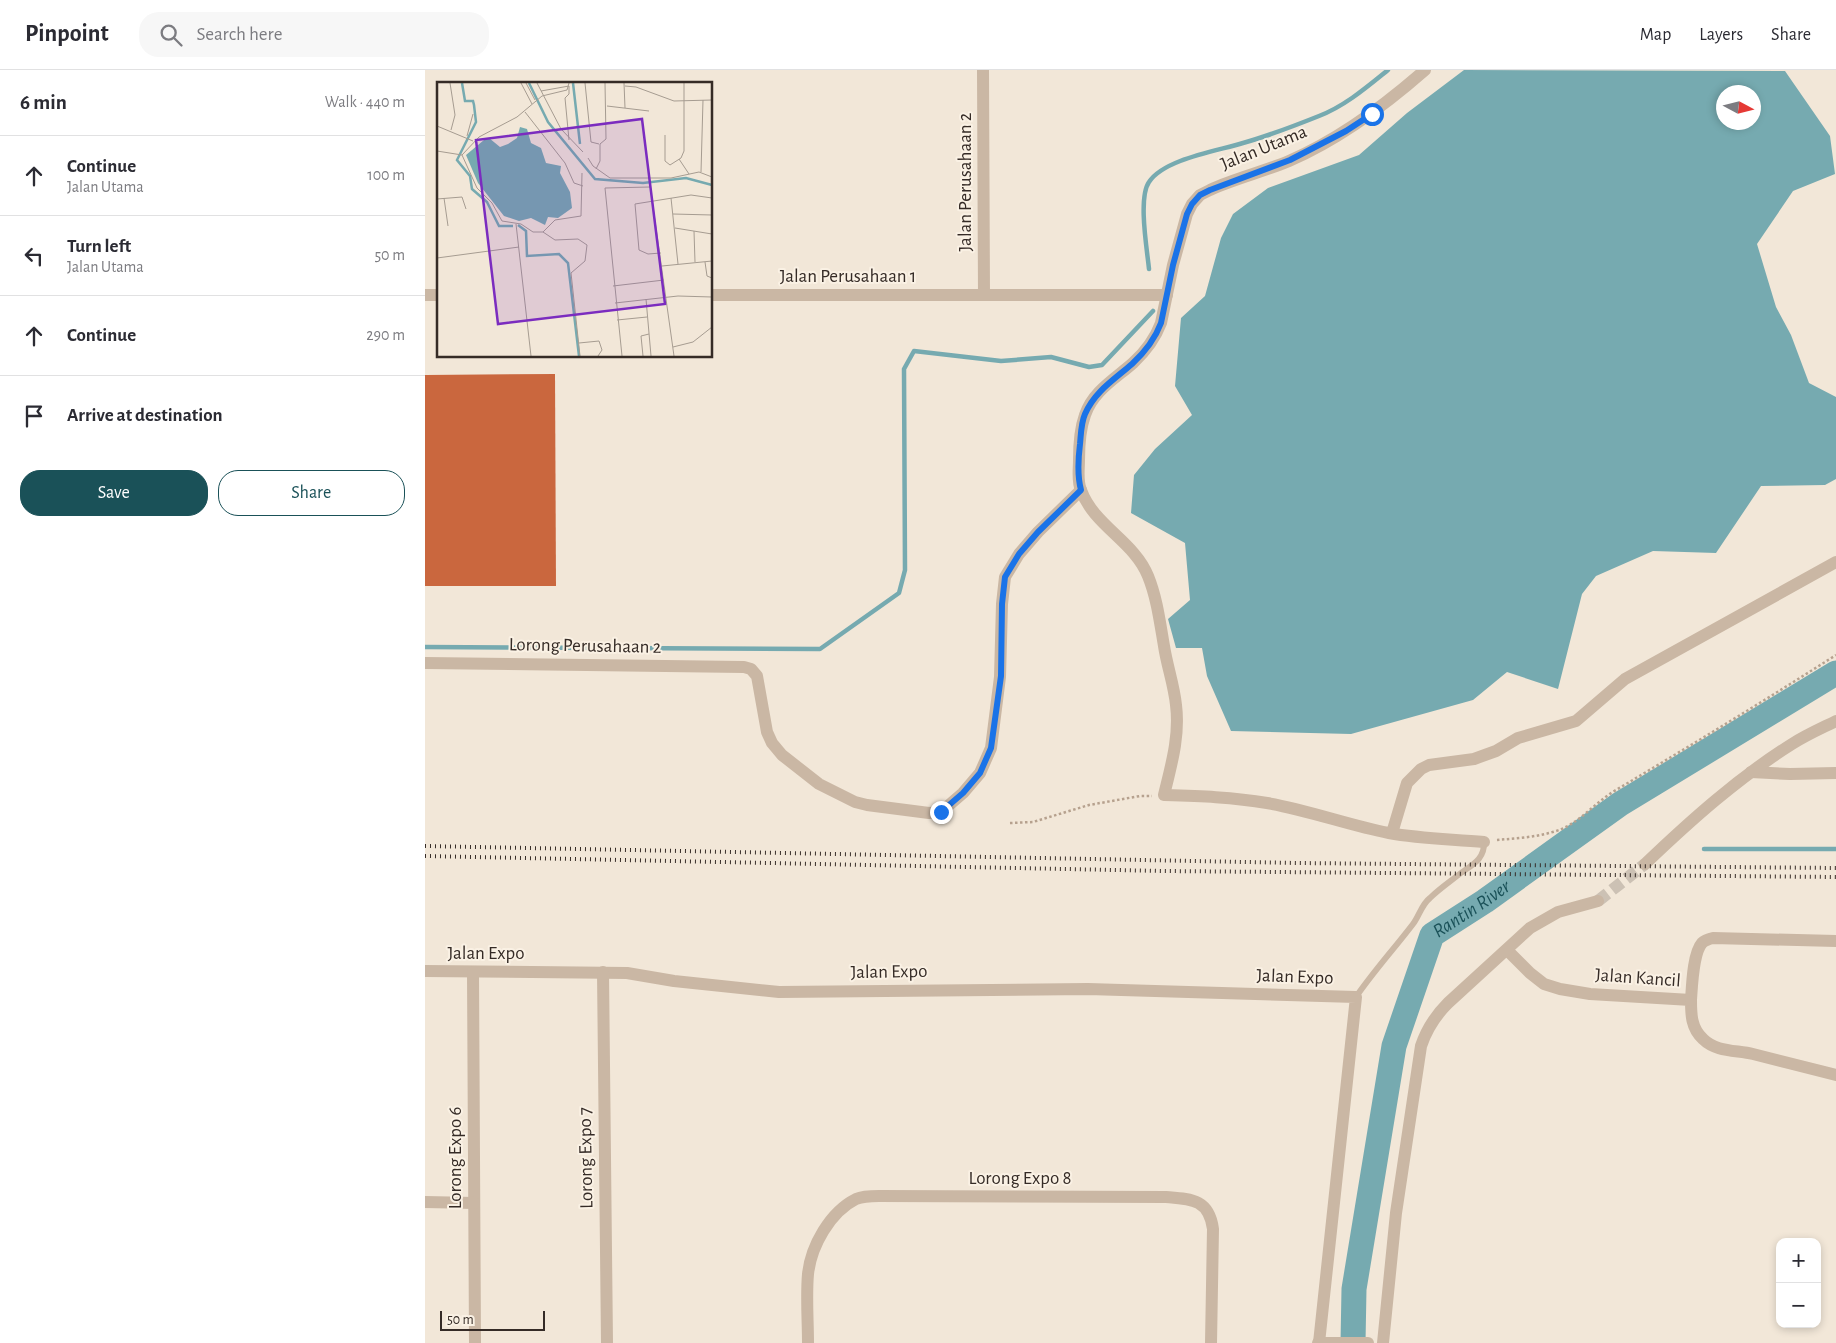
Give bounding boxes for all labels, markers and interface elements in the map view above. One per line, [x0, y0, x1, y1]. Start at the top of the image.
search box [139, 12, 489, 57]
icon: search [157, 21, 185, 49]
text: Pinpoint [25, 22, 109, 46]
text: Search here [197, 25, 283, 44]
text: Map [1640, 26, 1671, 44]
text: Layers [1699, 26, 1743, 44]
text: Share [1771, 26, 1811, 44]
inset map [437, 82, 713, 358]
north arrow [1716, 85, 1761, 130]
text: 6 min [20, 92, 67, 113]
text: Walk · 440 m [325, 94, 405, 110]
route start [1361, 103, 1384, 126]
street label: Jalan Perusahaan 2 [956, 112, 975, 251]
street label: Jalan Utama [1218, 122, 1310, 174]
text: Continue [67, 157, 136, 176]
icon: ahead [20, 162, 48, 190]
text: 100 m [367, 167, 405, 183]
text: Jalan Utama [67, 179, 144, 195]
text: Turn left [67, 237, 131, 256]
icon: left [20, 242, 48, 270]
text: 50 m [374, 247, 405, 263]
text: Jalan Utama [67, 259, 144, 275]
street label: Jalan Perusahaan 1 [780, 267, 916, 286]
icon: ahead [20, 322, 48, 350]
text: Continue [67, 326, 136, 345]
text: 290 m [366, 327, 405, 343]
icon: arrive [20, 402, 48, 430]
text: Arrive at destination [67, 406, 223, 425]
button: Save [20, 470, 208, 516]
button: Share [218, 470, 405, 516]
street label: Lorong Perusahaan 2 [509, 635, 662, 657]
route end [930, 801, 953, 824]
water label: Rantin River [1429, 876, 1514, 942]
street label: Jalan Expo [448, 944, 524, 963]
street label: Jalan Expo [850, 962, 928, 982]
street label: Jalan Expo [1256, 966, 1334, 988]
street label: Jalan Kancil [1595, 966, 1681, 990]
street label: Lorong Expo 6 [446, 1107, 465, 1209]
street label: Lorong Expo 7 [576, 1107, 596, 1209]
street label: Lorong Expo 8 [969, 1169, 1071, 1188]
map controls [1776, 1238, 1821, 1328]
button: + [1776, 1238, 1821, 1283]
button: − [1776, 1283, 1821, 1328]
scale bar [440, 1308, 545, 1331]
text: 50 m [447, 1313, 474, 1327]

